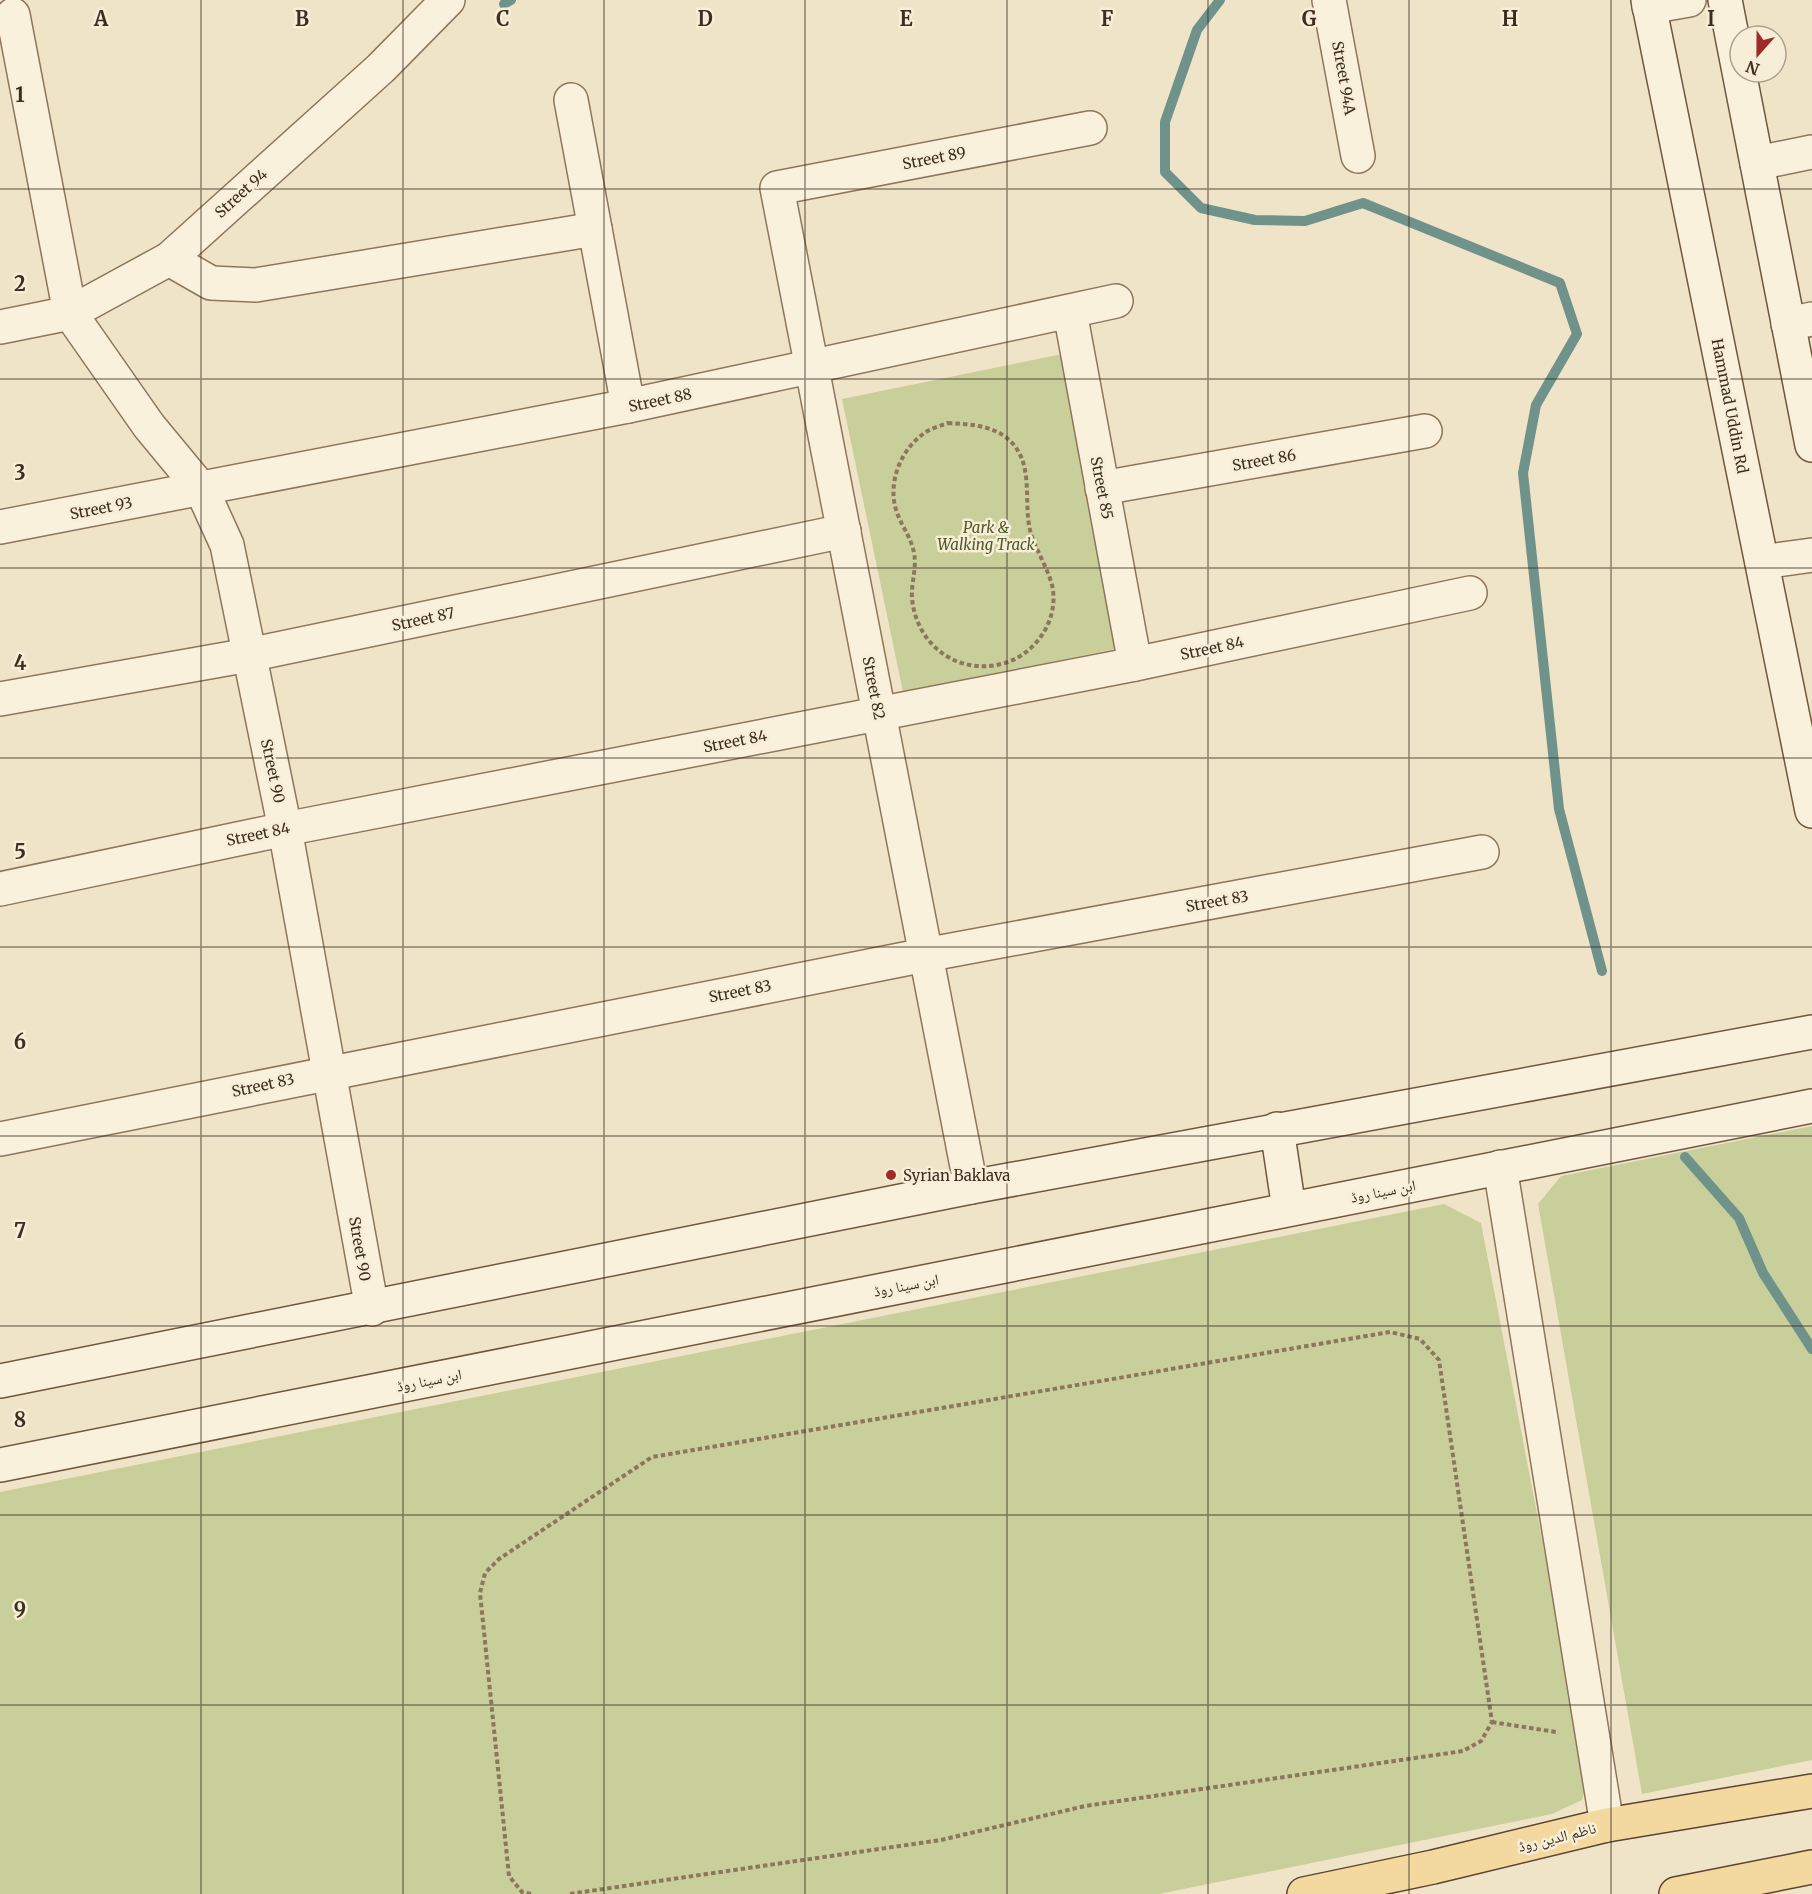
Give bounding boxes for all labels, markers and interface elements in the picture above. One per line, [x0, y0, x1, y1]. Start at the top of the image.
text: A [93, 6, 109, 31]
text: B [295, 6, 309, 31]
text: C [496, 6, 510, 31]
text: D [697, 6, 713, 31]
text: E [899, 6, 913, 31]
text: F [1101, 6, 1114, 31]
text: G [1302, 6, 1317, 31]
text: H [1502, 6, 1518, 31]
text: I [1707, 6, 1715, 31]
north arrow [1728, 24, 1788, 84]
street label: Street 94A [1328, 40, 1360, 117]
text: N [1743, 56, 1762, 80]
text: 1 [15, 82, 25, 107]
street label: Street 89 [901, 143, 967, 173]
street label: Street 94 [211, 164, 271, 222]
text: 2 [14, 271, 26, 296]
street label: Hammad Uddin Rd [1708, 337, 1752, 475]
street label: Street 88 [627, 384, 693, 416]
street label: Street 86 [1231, 445, 1297, 475]
street label: Street 85 [1087, 455, 1117, 521]
text: 3 [14, 460, 26, 485]
street label: Street 93 [68, 493, 134, 523]
park label: Park & Walking Track [937, 518, 1036, 554]
street label: Street 87 [390, 603, 457, 635]
street label: Street 84 [1178, 632, 1246, 664]
text: 4 [14, 650, 27, 675]
street label: Street 82 [859, 655, 889, 721]
street label: Street 84 [702, 726, 768, 756]
street label: Street 90 [257, 737, 289, 805]
street label: Street 84 [224, 818, 292, 850]
text: 5 [14, 839, 26, 864]
street label: Street 83 [1184, 886, 1250, 916]
street label: Street 83 [707, 976, 773, 1006]
text: 6 [14, 1029, 26, 1054]
street label: Street 83 [230, 1069, 296, 1101]
place label: Syrian Baklava [903, 1166, 1010, 1185]
marker: Syrian Baklava [884, 1168, 898, 1182]
street label: ابن سینا روڈ [1349, 1175, 1417, 1208]
street label: Street 90 [345, 1215, 375, 1283]
text: 7 [14, 1218, 26, 1243]
street label: ابن سینا روڈ [872, 1269, 940, 1302]
street label: ابن سینا روڈ [395, 1364, 463, 1397]
text: 8 [14, 1407, 26, 1432]
text: 9 [14, 1597, 26, 1622]
street label: ناظم الدین روڈ [1516, 1818, 1598, 1857]

